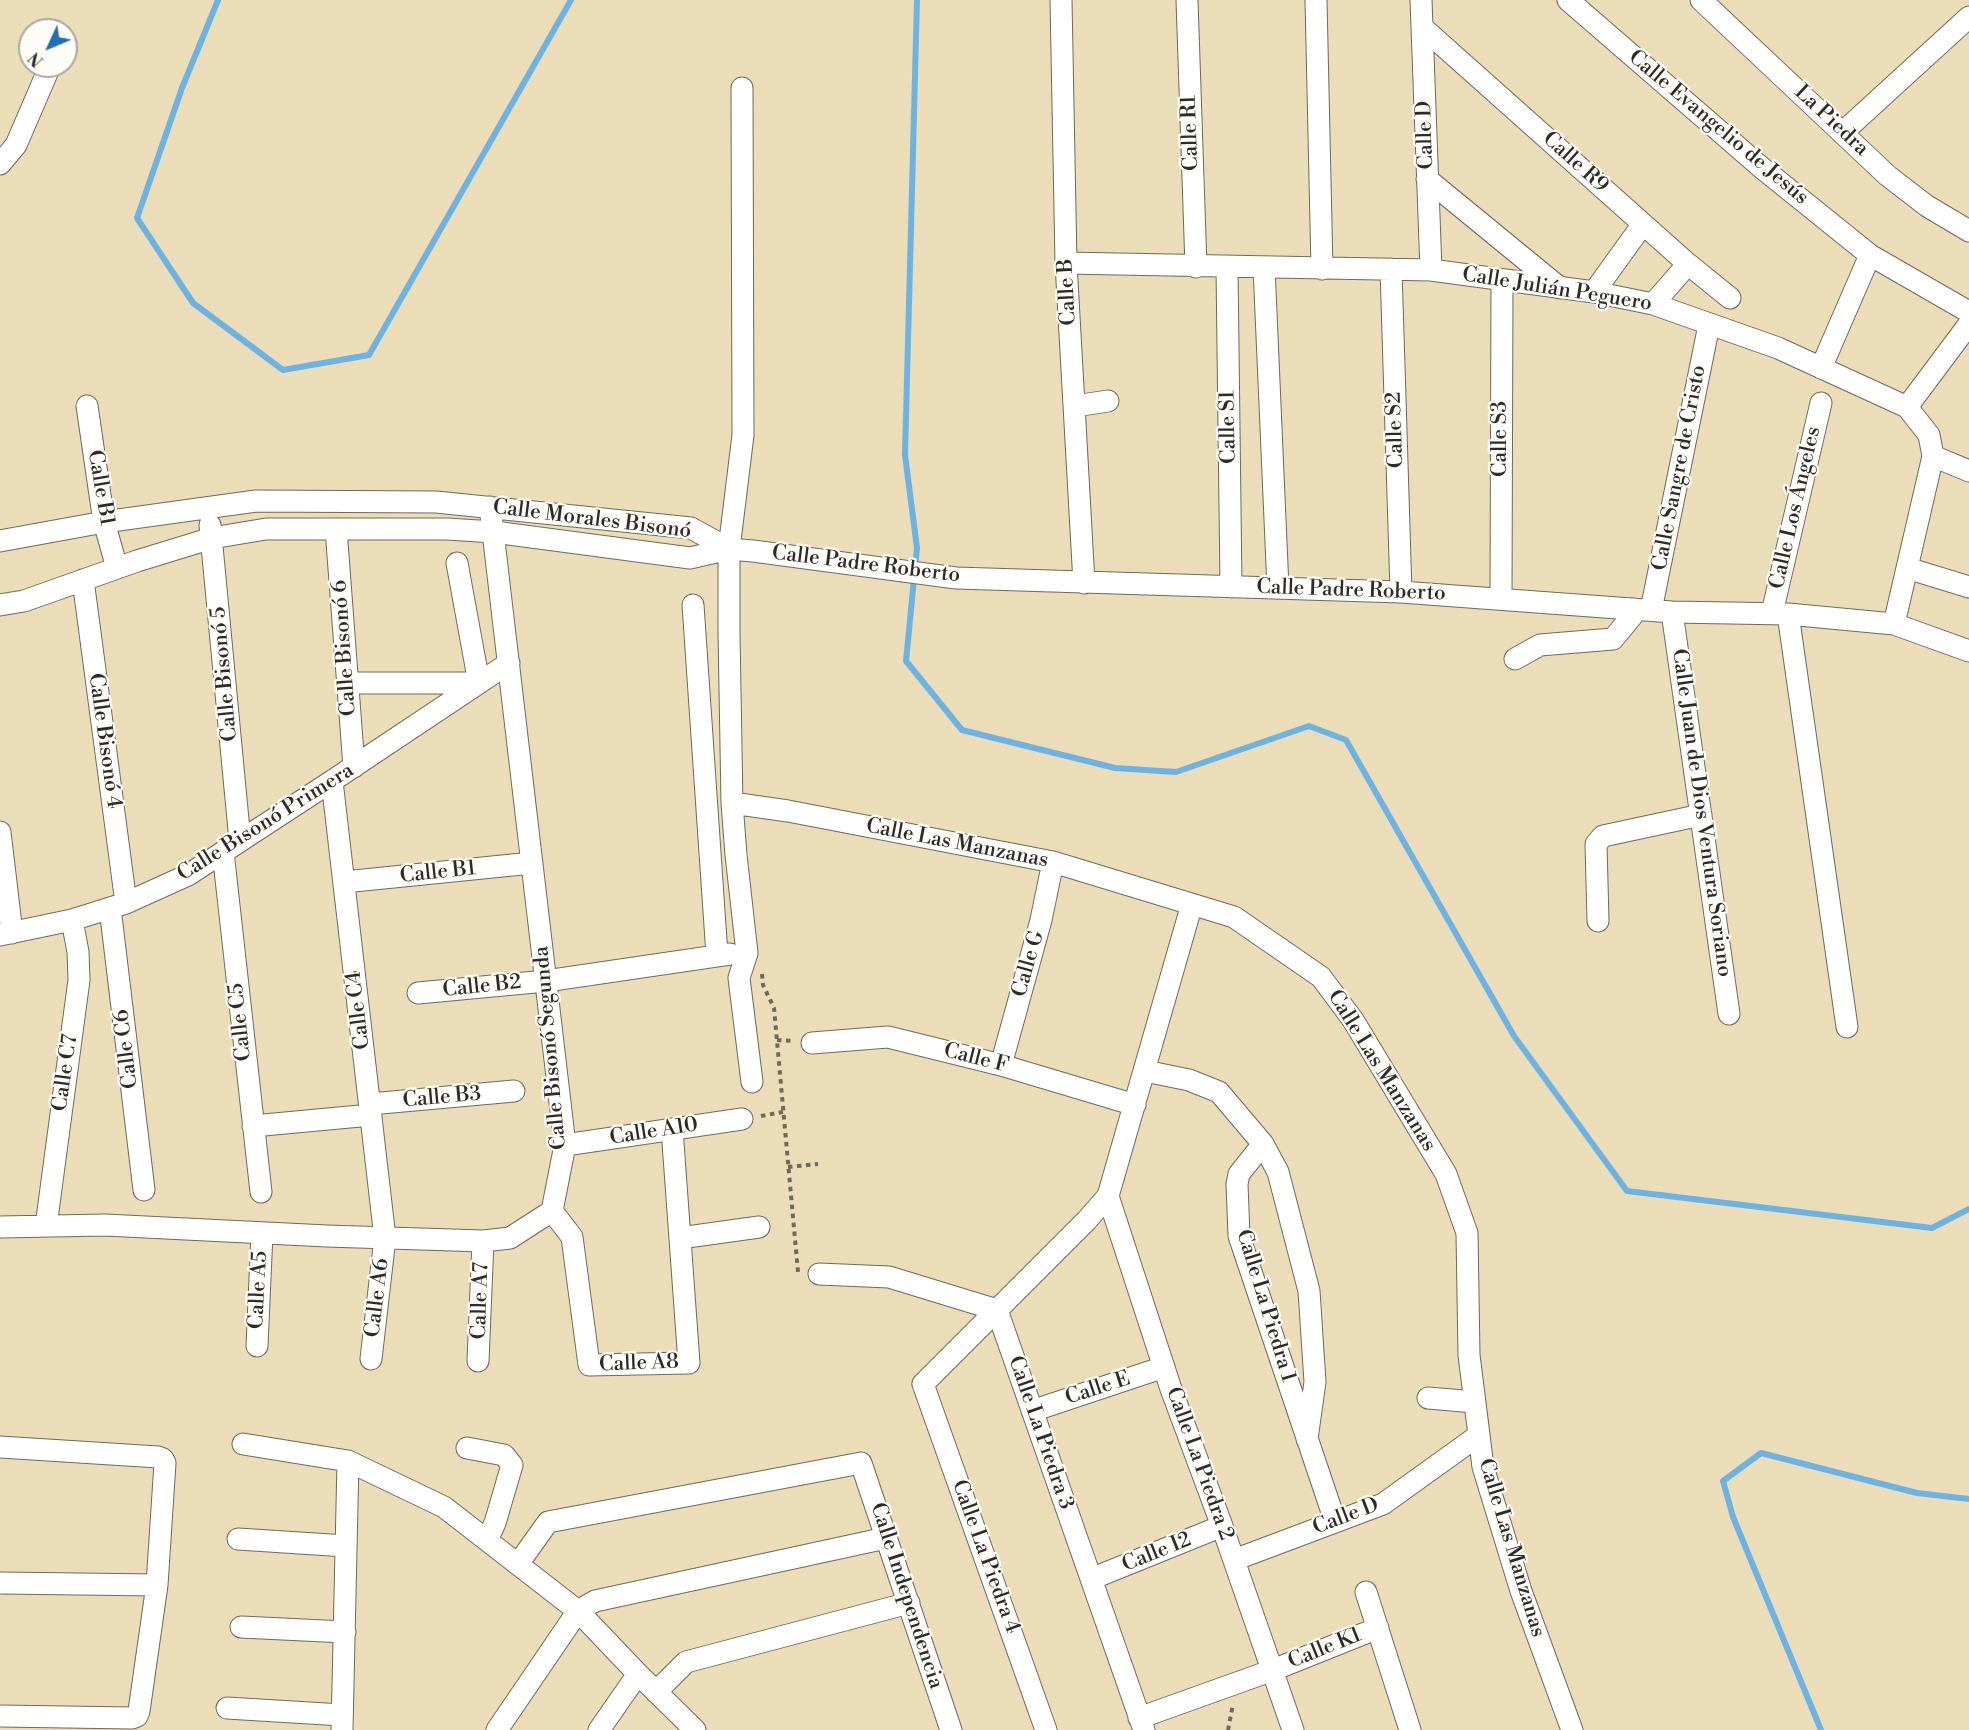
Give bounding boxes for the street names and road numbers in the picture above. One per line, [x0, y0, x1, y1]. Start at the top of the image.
street label: Calle Evangelio de Jesús [1623, 45, 1813, 211]
street label: La Piedra [1789, 80, 1873, 162]
street label: Calle R1 [1177, 95, 1205, 171]
street label: Calle D [1412, 100, 1440, 170]
street label: Calle R9 [1537, 127, 1613, 199]
street label: Calle B [1054, 258, 1082, 326]
street label: Calle Julián Peguero [1460, 263, 1654, 317]
street label: Calle Sangre de Cristo [1648, 363, 1712, 573]
street label: Calle S1 [1216, 390, 1242, 464]
street label: Calle S2 [1382, 391, 1410, 469]
street label: Calle S3 [1488, 401, 1514, 477]
street label: Calle Los Ángeles [1765, 424, 1827, 592]
street label: Calle B1 [81, 448, 119, 528]
street label: Calle Morales Bisonó [491, 495, 693, 545]
street label: Calle Padre Roberto [770, 541, 962, 589]
street label: Calle Padre Roberto [1256, 575, 1446, 607]
street label: Calle Bisonó 6 [328, 579, 362, 717]
street label: Calle Bisonó 5 [207, 605, 243, 743]
street label: Calle Juan de Dios Ventura Soriano [1665, 647, 1737, 979]
street label: Calle Bisonó 4 [82, 672, 126, 810]
street label: Calle Bisonó Primera [173, 758, 359, 888]
street label: Calle Las Manzanas [864, 814, 1050, 874]
street label: Calle B1 [399, 856, 477, 890]
street label: Calle G [1008, 928, 1050, 1000]
street label: Calle Bisonó Segunda [530, 945, 572, 1151]
street label: Calle C4 [342, 969, 376, 1051]
street label: Calle B2 [441, 970, 523, 1004]
street label: Calle C5 [224, 982, 258, 1062]
street label: Calle Las Manzanas [1321, 986, 1441, 1156]
street label: Calle C6 [110, 1008, 144, 1090]
street label: Calle C7 [48, 1033, 84, 1113]
street label: Calle F [941, 1039, 1011, 1079]
street label: Calle B3 [402, 1082, 482, 1114]
street label: Calle A10 [608, 1113, 700, 1151]
street label: Calle La Piedra 1 [1230, 1227, 1300, 1385]
street label: Calle A5 [244, 1250, 274, 1330]
street label: Calle A6 [361, 1257, 395, 1339]
street label: Calle A7 [467, 1262, 495, 1340]
street label: Calle A8 [599, 1350, 679, 1378]
street label: Calle La Piedra 3 [1002, 1353, 1078, 1513]
street label: Calle E [1062, 1367, 1134, 1411]
street label: Calle La Piedra 2 [1160, 1384, 1238, 1544]
street label: Calle Las Manzanas [1472, 1456, 1550, 1640]
street label: Calle La Piedra 4 [946, 1477, 1024, 1637]
street label: Calle D [1309, 1493, 1383, 1541]
street label: Calle Independencia [864, 1500, 948, 1692]
street label: Calle I2 [1119, 1528, 1195, 1578]
street label: Calle K1 [1285, 1623, 1365, 1675]

